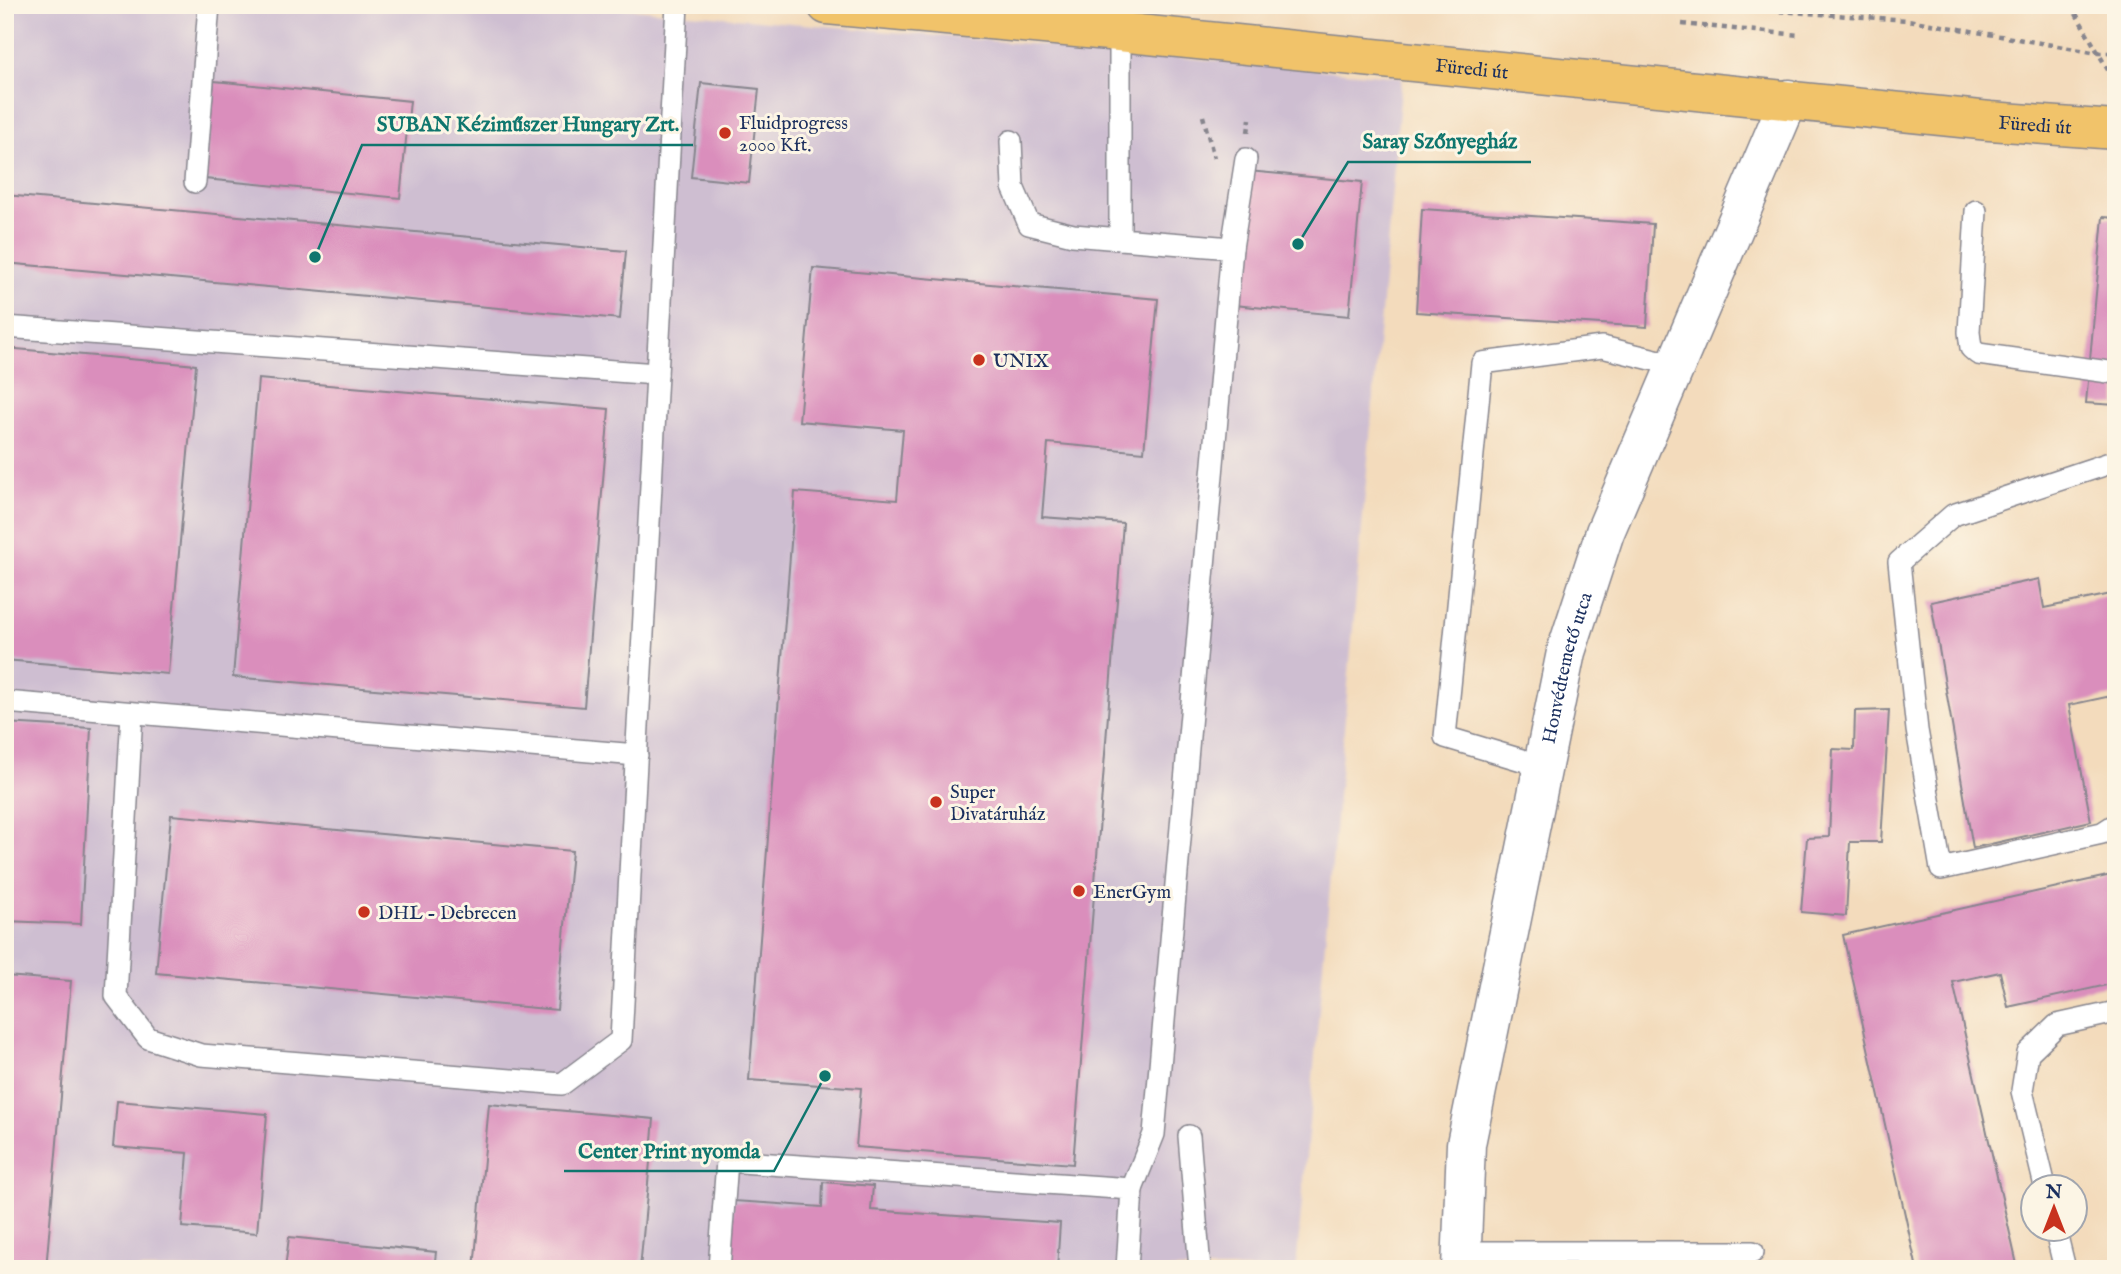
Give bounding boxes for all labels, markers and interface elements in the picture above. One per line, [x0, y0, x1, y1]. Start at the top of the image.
street label: Füredi út [1434, 54, 1510, 86]
callout: SUBAN Kéziműszer Hungary Zrt. [362, 103, 693, 145]
text: SUBAN Kéziműszer Hungary Zrt. [377, 112, 679, 139]
place label: Fluidprogress 2000 Kft. [739, 112, 848, 158]
street label: Füredi út [1998, 112, 2073, 141]
callout: Saray Szőnyegház [1348, 120, 1531, 162]
marker: Fluidprogress 2000 Kft. [717, 125, 733, 141]
text: Saray Szőnyegház [1362, 129, 1518, 156]
place label: UNIX [993, 350, 1050, 374]
marker: UNIX [971, 352, 987, 368]
street label: Honvédtemető utca [1538, 589, 1599, 746]
place label: Super Divatáruház [950, 781, 1046, 827]
marker: Super Divatáruház [928, 794, 944, 810]
place label: EnerGym [1093, 881, 1171, 905]
marker: EnerGym [1071, 883, 1087, 899]
place label: DHL - Debrecen [378, 902, 517, 926]
marker: DHL - Debrecen [356, 904, 372, 920]
callout: Center Print nyomda [564, 1129, 774, 1171]
text: Center Print nyomda [578, 1139, 761, 1166]
north arrow [2020, 1172, 2090, 1242]
text: N [2045, 1181, 2063, 1205]

